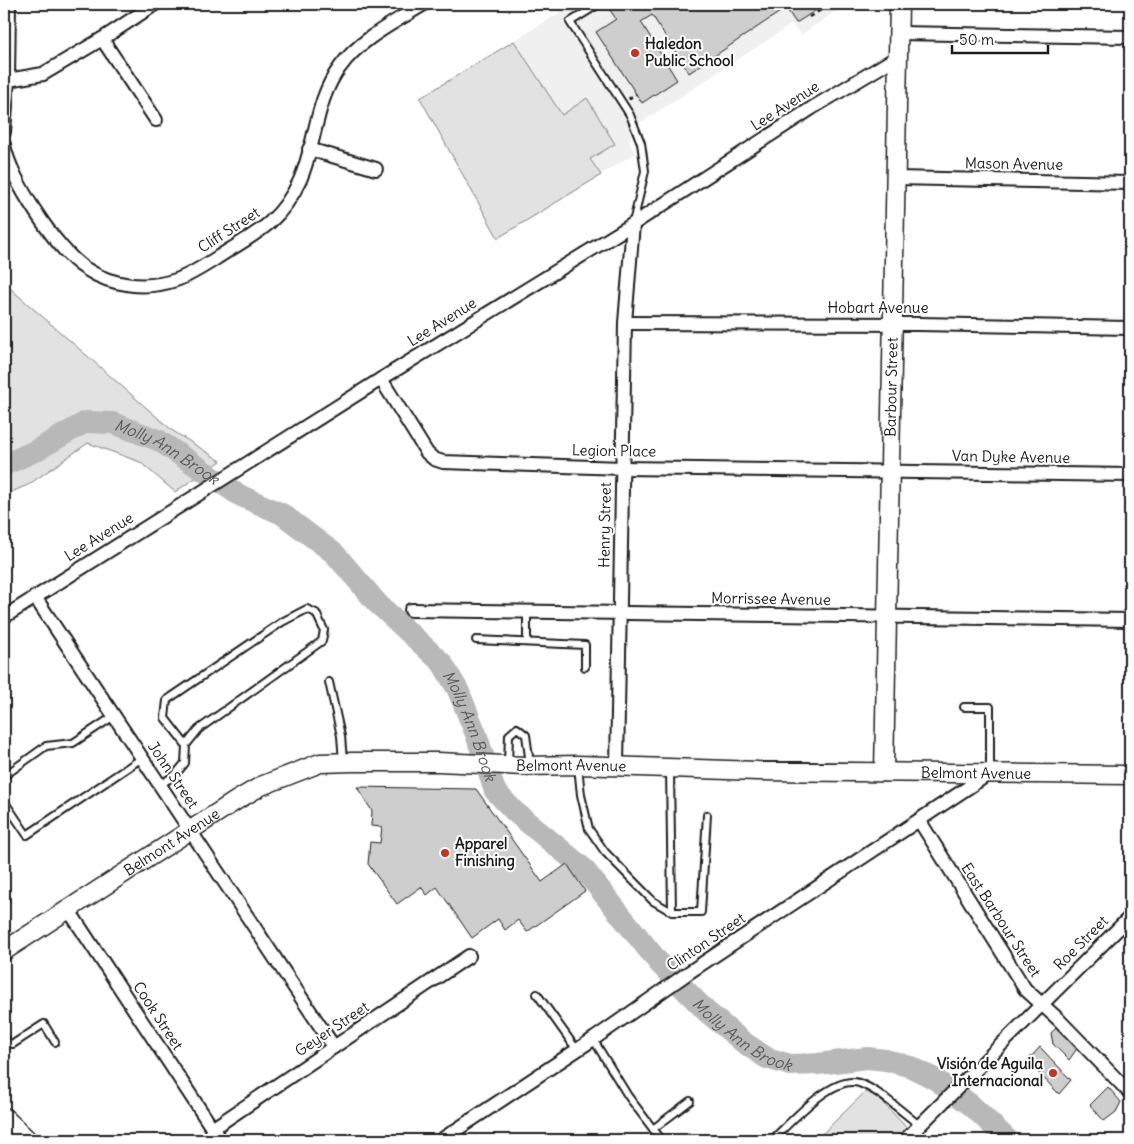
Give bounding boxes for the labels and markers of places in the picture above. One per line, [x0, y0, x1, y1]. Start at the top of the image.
place label: Haledon Public School [645, 34, 734, 70]
marker: Haledon Public School [629, 47, 641, 59]
place label: Apparel Finishing [455, 834, 515, 871]
marker: Apparel Finishing [439, 847, 451, 859]
place label: Visión de Aguila Internacional [937, 1054, 1043, 1090]
marker: Visión de Aguila Internacional [1047, 1067, 1059, 1079]

